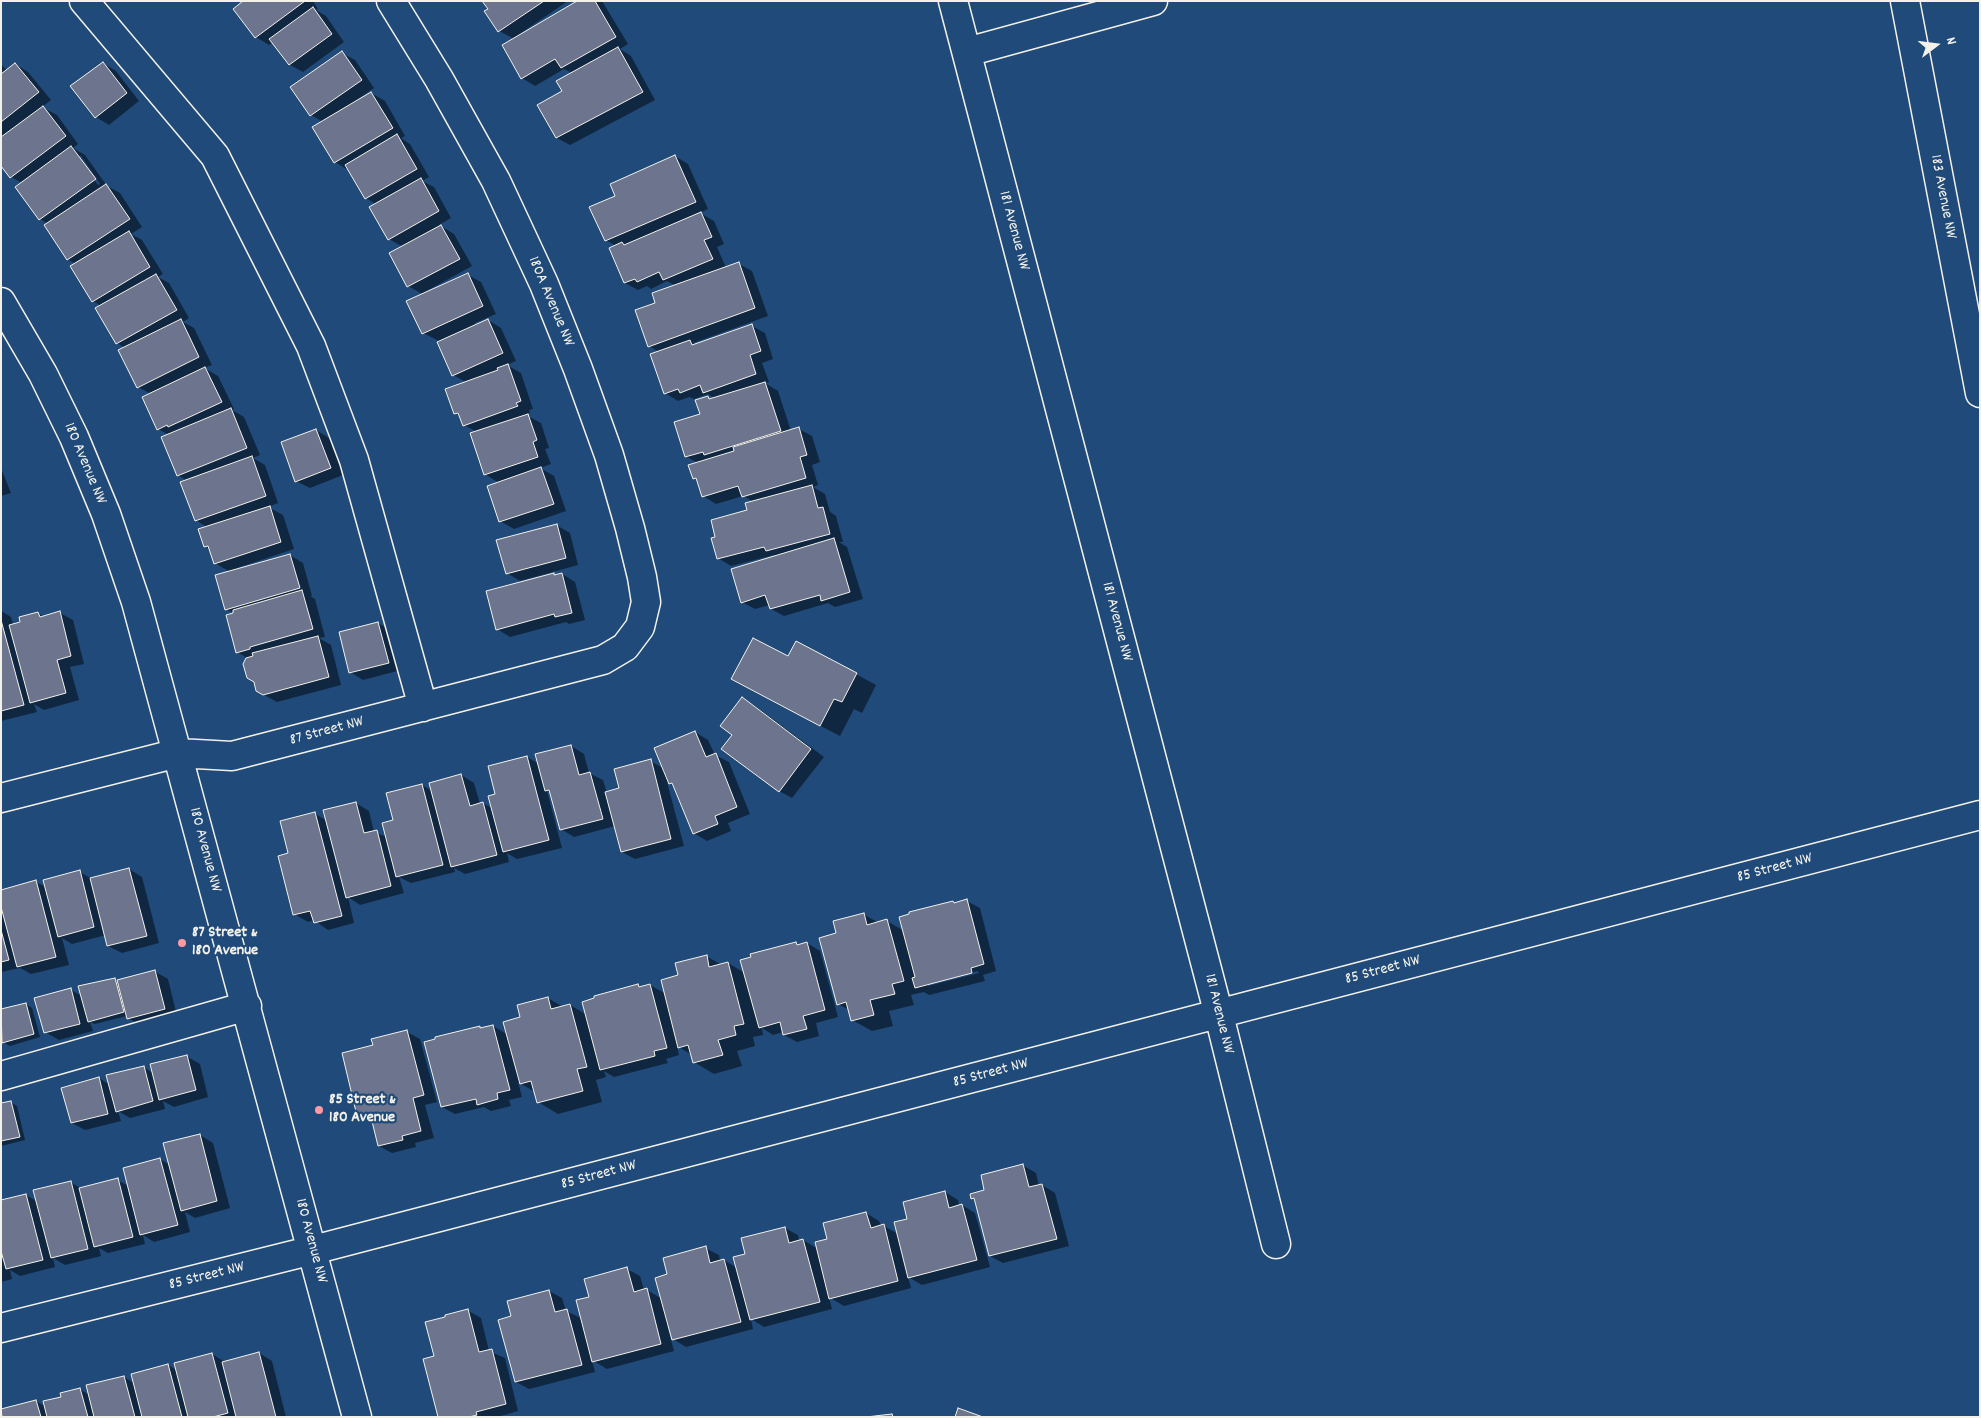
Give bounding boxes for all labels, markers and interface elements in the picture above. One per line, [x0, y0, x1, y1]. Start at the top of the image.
north arrow [1911, 20, 1961, 70]
text: N [1940, 35, 1961, 47]
street label: 183 Avenue NW [1924, 153, 1960, 241]
street label: 181 Avenue NW [993, 189, 1033, 273]
street label: 180A Avenue NW [522, 254, 578, 350]
street label: 180 Avenue NW [58, 420, 110, 508]
street label: 181 Avenue NW [1096, 580, 1136, 664]
street label: 87 Street NW [288, 713, 366, 751]
street label: 180 Avenue NW [183, 806, 225, 894]
street label: 85 Street NW [1735, 850, 1815, 888]
place label: 87 Street & 180 Avenue [192, 924, 258, 962]
marker: 87 Street & 180 Avenue [176, 937, 188, 949]
street label: 85 Street NW [1343, 952, 1423, 990]
street label: 181 Avenue NW [1199, 972, 1237, 1056]
street label: 85 Street NW [951, 1055, 1031, 1093]
place label: 85 Street & 180 Avenue [329, 1091, 396, 1129]
marker: 85 Street & 180 Avenue [313, 1104, 325, 1116]
street label: 85 Street NW [559, 1157, 639, 1195]
street label: 180 Avenue NW [289, 1197, 331, 1285]
street label: 85 Street NW [167, 1258, 247, 1296]

